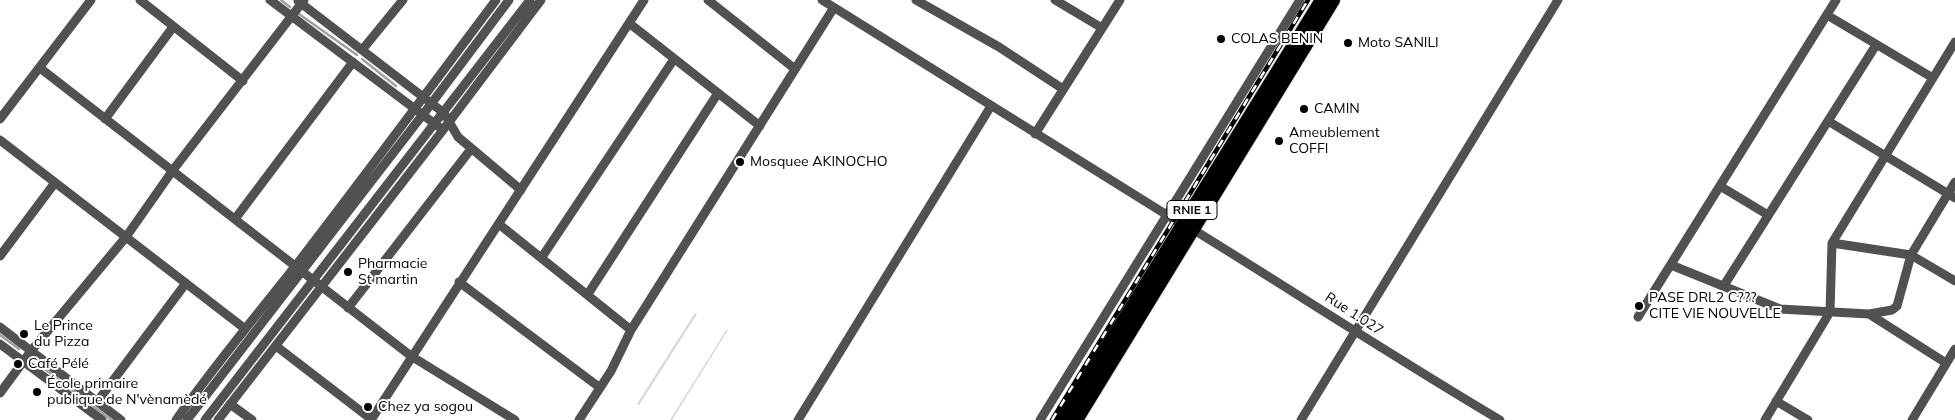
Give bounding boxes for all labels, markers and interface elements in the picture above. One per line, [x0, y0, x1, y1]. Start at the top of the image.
place label: COLAS BENIN [1231, 31, 1323, 47]
marker: COLAS BENIN [1215, 33, 1227, 45]
place label: Moto SANILI [1358, 35, 1439, 51]
marker: Moto SANILI [1342, 37, 1354, 49]
place label: CAMIN [1314, 101, 1360, 117]
marker: CAMIN [1298, 103, 1310, 115]
place label: Ameublement COFFI [1289, 125, 1380, 158]
marker: Ameublement COFFI [1273, 135, 1285, 147]
place label: Mosquee AKINOCHO [750, 154, 887, 170]
marker: Mosquee AKINOCHO [734, 156, 746, 168]
road number: RNIE 1 [1167, 200, 1217, 220]
place label: Pharmacie St martin [358, 256, 427, 288]
marker: Pharmacie St martin [342, 266, 354, 278]
street label: Rue 1.027 [1322, 289, 1386, 339]
place label: PASE DRL2 C??? CITE VIE NOUVELLE [1649, 290, 1781, 322]
marker: PASE DRL2 C??? CITE VIE NOUVELLE [1633, 300, 1645, 312]
place label: Le Prince du Pizza [34, 318, 93, 351]
marker: Le Prince du Pizza [18, 328, 30, 340]
place label: Café Pélé [28, 356, 89, 372]
marker: Café Pélé [12, 358, 24, 370]
place label: École primaire publique de N'vènamèdé [47, 376, 207, 408]
marker: École primaire publique de N'vènamèdé [31, 386, 43, 398]
place label: Chez ya sogou [378, 399, 473, 415]
marker: Chez ya sogou [362, 401, 374, 413]

